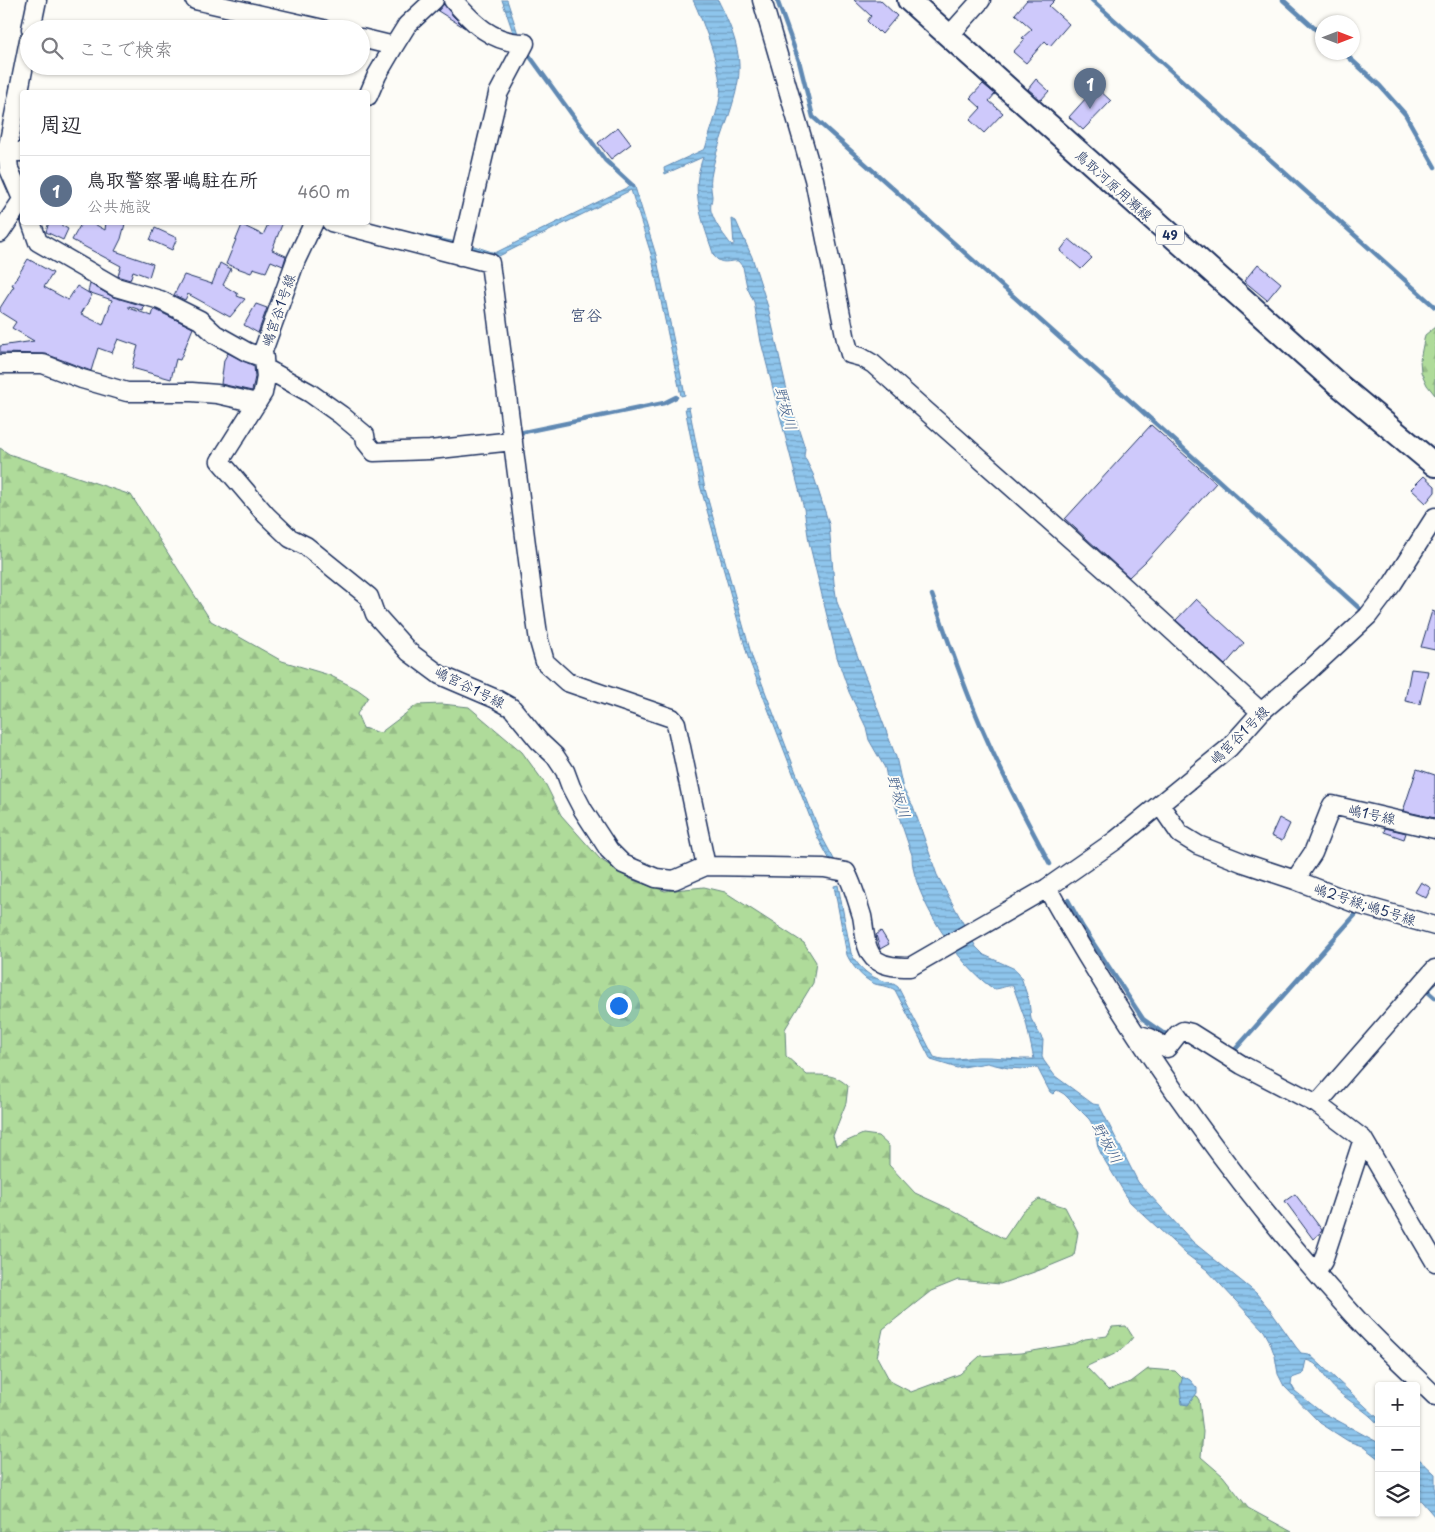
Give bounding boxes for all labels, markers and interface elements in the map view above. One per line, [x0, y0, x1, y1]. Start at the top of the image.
north arrow [1315, 15, 1360, 60]
search box [20, 20, 370, 75]
icon: search [38, 34, 66, 62]
text: ここで検索 [78, 34, 173, 62]
pin: 1 [1074, 68, 1106, 109]
text: 周辺 [40, 107, 82, 139]
street label: 鳥取河原用瀬線 [1071, 144, 1157, 226]
text: 鳥取警察署嶋駐在所 [87, 165, 258, 193]
text: 1 [52, 179, 60, 203]
text: 460 m [298, 179, 350, 203]
text: 公共施設 [87, 193, 151, 217]
road number: 49 [1156, 226, 1184, 244]
street label: 嶋宮谷1号線 [256, 271, 300, 349]
district label: 宮谷 [570, 302, 602, 326]
water label: 野坂川 [770, 383, 804, 433]
street label: 嶋宮谷1号線 [431, 661, 509, 713]
street label: 嶋宮谷1号線 [1205, 701, 1273, 769]
water label: 野坂川 [882, 771, 918, 821]
street label: 嶋1号線 [1346, 799, 1398, 829]
street label: 嶋2号線;嶋5号線 [1311, 877, 1419, 931]
your location [606, 993, 632, 1019]
water label: 野坂川 [1087, 1117, 1129, 1167]
map controls [1375, 1382, 1420, 1517]
button: + [1375, 1382, 1420, 1427]
button: − [1375, 1427, 1420, 1472]
button: layers [1375, 1472, 1420, 1517]

